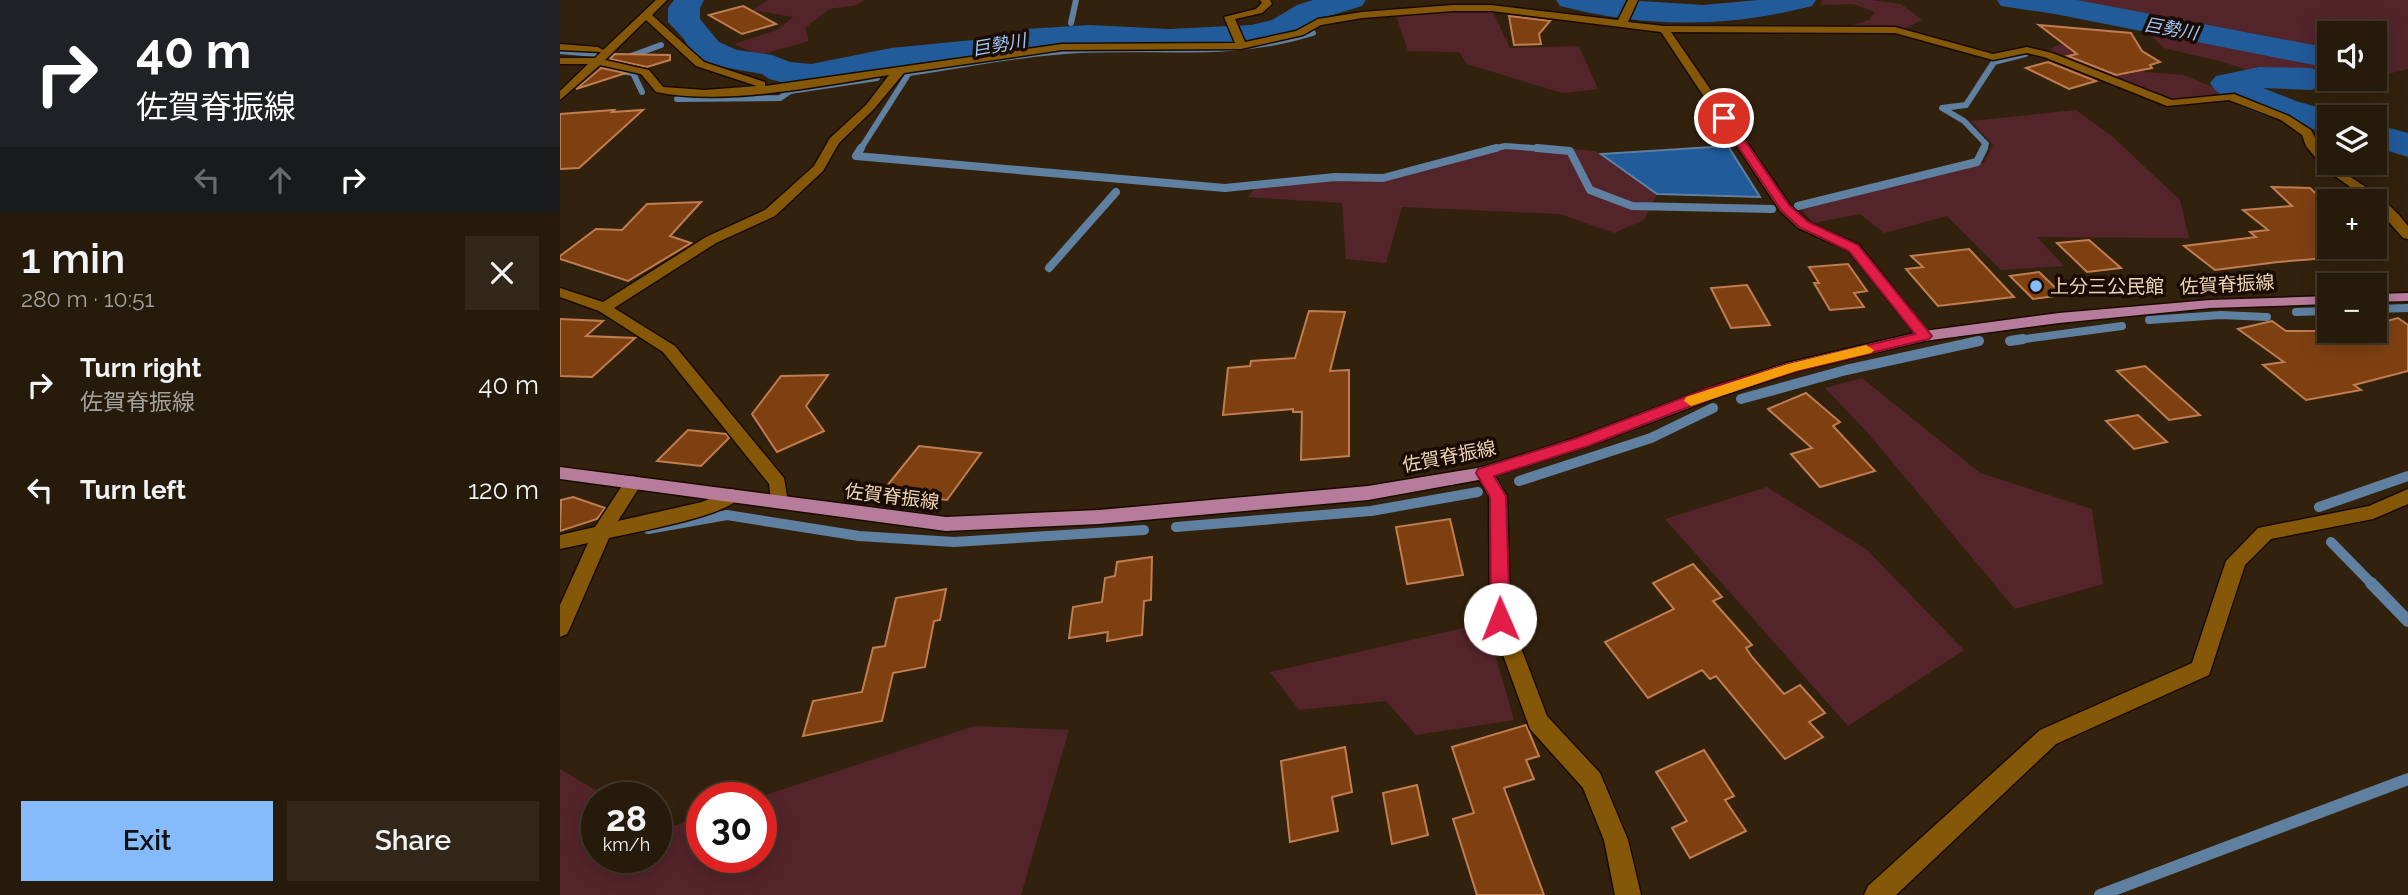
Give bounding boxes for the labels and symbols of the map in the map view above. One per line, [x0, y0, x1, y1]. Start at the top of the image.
water label: 巨勢川 [2143, 13, 2201, 44]
water label: 巨勢川 [971, 29, 1029, 60]
pin [1694, 88, 1754, 148]
street label: 佐賀脊振線 [2179, 271, 2275, 297]
place label: 上分三公民館 [2050, 275, 2164, 297]
marker: 上分三公民館 [2028, 278, 2044, 294]
street label: 佐賀脊振線 [1400, 436, 1498, 476]
street label: 佐賀脊振線 [844, 479, 940, 513]
position arrow [1463, 582, 1537, 656]
speed limit sign: 30 [686, 782, 777, 873]

